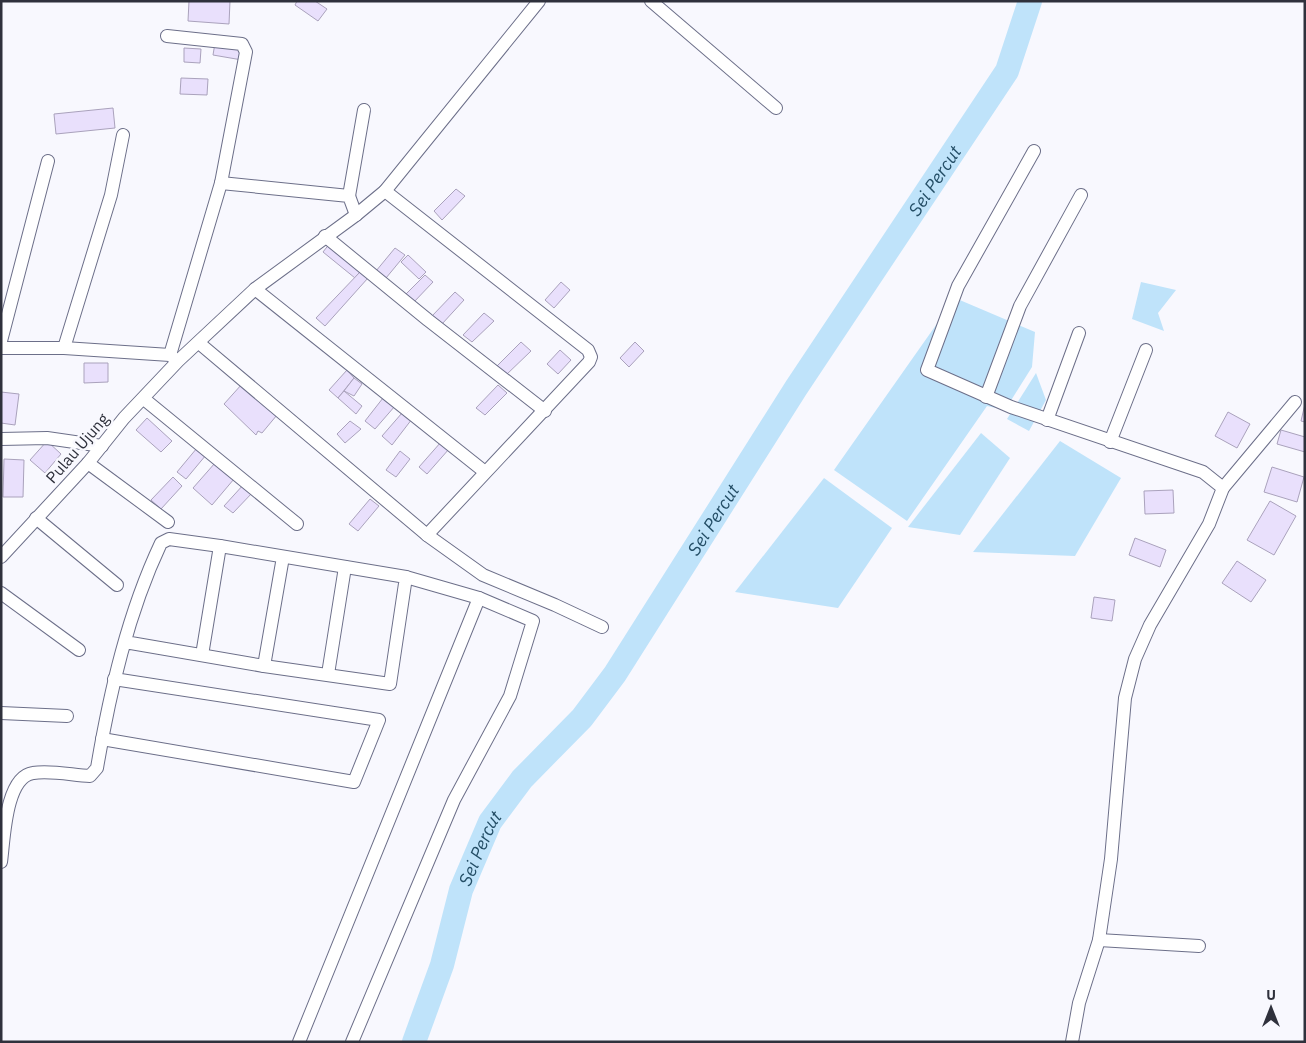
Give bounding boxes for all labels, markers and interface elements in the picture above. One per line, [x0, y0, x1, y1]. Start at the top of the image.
water label: Sei Percut [903, 140, 966, 220]
street label: Pulau Ujung [41, 409, 113, 487]
water label: Sei Percut [682, 479, 744, 559]
water label: Sei Percut [453, 805, 507, 889]
north arrow [1246, 983, 1296, 1033]
text: U [1266, 986, 1276, 1004]

